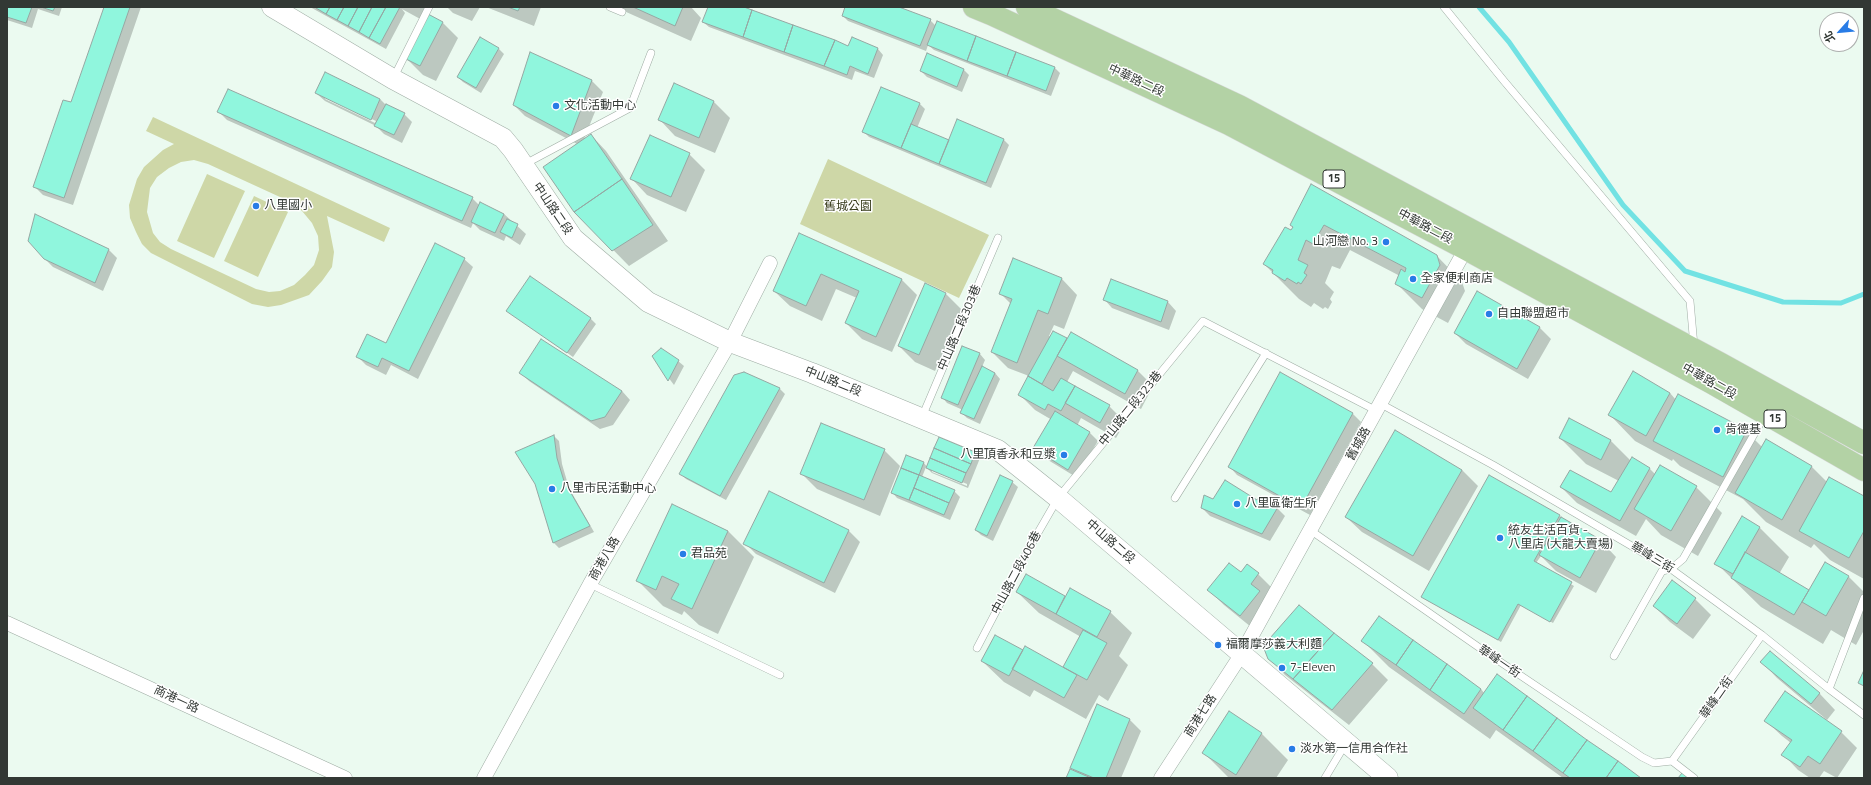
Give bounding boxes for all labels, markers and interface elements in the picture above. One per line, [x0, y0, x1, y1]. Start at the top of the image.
north arrow [1819, 12, 1859, 52]
text: 北 [1820, 28, 1839, 46]
street label: 中華路二段 [1106, 62, 1166, 100]
place label: 文化活動中心 [564, 99, 636, 113]
marker: 文化活動中心 [551, 101, 561, 111]
road number: 15 [1323, 170, 1345, 188]
street label: 中山路二段 [529, 180, 575, 238]
place label: 八里國小 [264, 199, 312, 213]
park label: 舊城公園 [824, 200, 872, 214]
marker: 八里國小 [251, 201, 261, 211]
street label: 中華路二段 [1395, 207, 1455, 247]
place label: 山河戀 No. 3 [1313, 235, 1378, 249]
marker: 山河戀 No. 3 [1381, 237, 1391, 247]
place label: 全家便利商店 [1421, 272, 1493, 286]
marker: 全家便利商店 [1408, 274, 1418, 284]
street label: 中山路二段303巷 [935, 283, 985, 373]
place label: 自由聯盟超市 [1497, 307, 1569, 321]
marker: 自由聯盟超市 [1484, 309, 1494, 319]
street label: 中華路二段 [1679, 361, 1739, 403]
street label: 中山路二段 [802, 364, 864, 400]
street label: 中山路二段323巷 [1096, 369, 1166, 449]
road number: 15 [1764, 410, 1786, 428]
place label: 肯德基 [1725, 423, 1761, 437]
street label: 舊城路 [1344, 425, 1374, 463]
marker: 肯德基 [1712, 425, 1722, 435]
place label: 八里頂香永和豆漿 [960, 448, 1056, 462]
marker: 八里頂香永和豆漿 [1059, 450, 1069, 460]
place label: 八里市民活動中心 [560, 482, 656, 496]
marker: 八里市民活動中心 [547, 484, 557, 494]
place label: 八里區衛生所 [1245, 497, 1317, 511]
marker: 八里區衛生所 [1232, 499, 1242, 509]
street label: 中山路二段 [1083, 517, 1137, 567]
place label: 統友生活百貨 - 八里店 (大龍大賣場) [1508, 524, 1613, 552]
street label: 中山路二段406巷 [989, 529, 1045, 617]
marker: 統友生活百貨 - 八里店 (大龍大賣場) [1495, 533, 1505, 543]
street label: 商港八路 [587, 535, 623, 583]
street label: 華峰三街 [1628, 539, 1676, 577]
place label: 君品苑 [691, 547, 727, 561]
marker: 君品苑 [678, 549, 688, 559]
place label: 福爾摩莎義大利麵 [1226, 638, 1322, 652]
marker: 福爾摩莎義大利麵 [1213, 640, 1223, 650]
street label: 華峰一街 [1475, 643, 1523, 681]
place label: 7-Eleven [1290, 661, 1336, 675]
marker: 7-Eleven [1277, 663, 1287, 673]
street label: 華峰二街 [1697, 674, 1737, 722]
street label: 商港一路 [151, 683, 201, 717]
street label: 商港七路 [1182, 692, 1220, 740]
place label: 淡水第一信用合作社 [1300, 742, 1408, 756]
marker: 淡水第一信用合作社 [1287, 744, 1297, 754]

